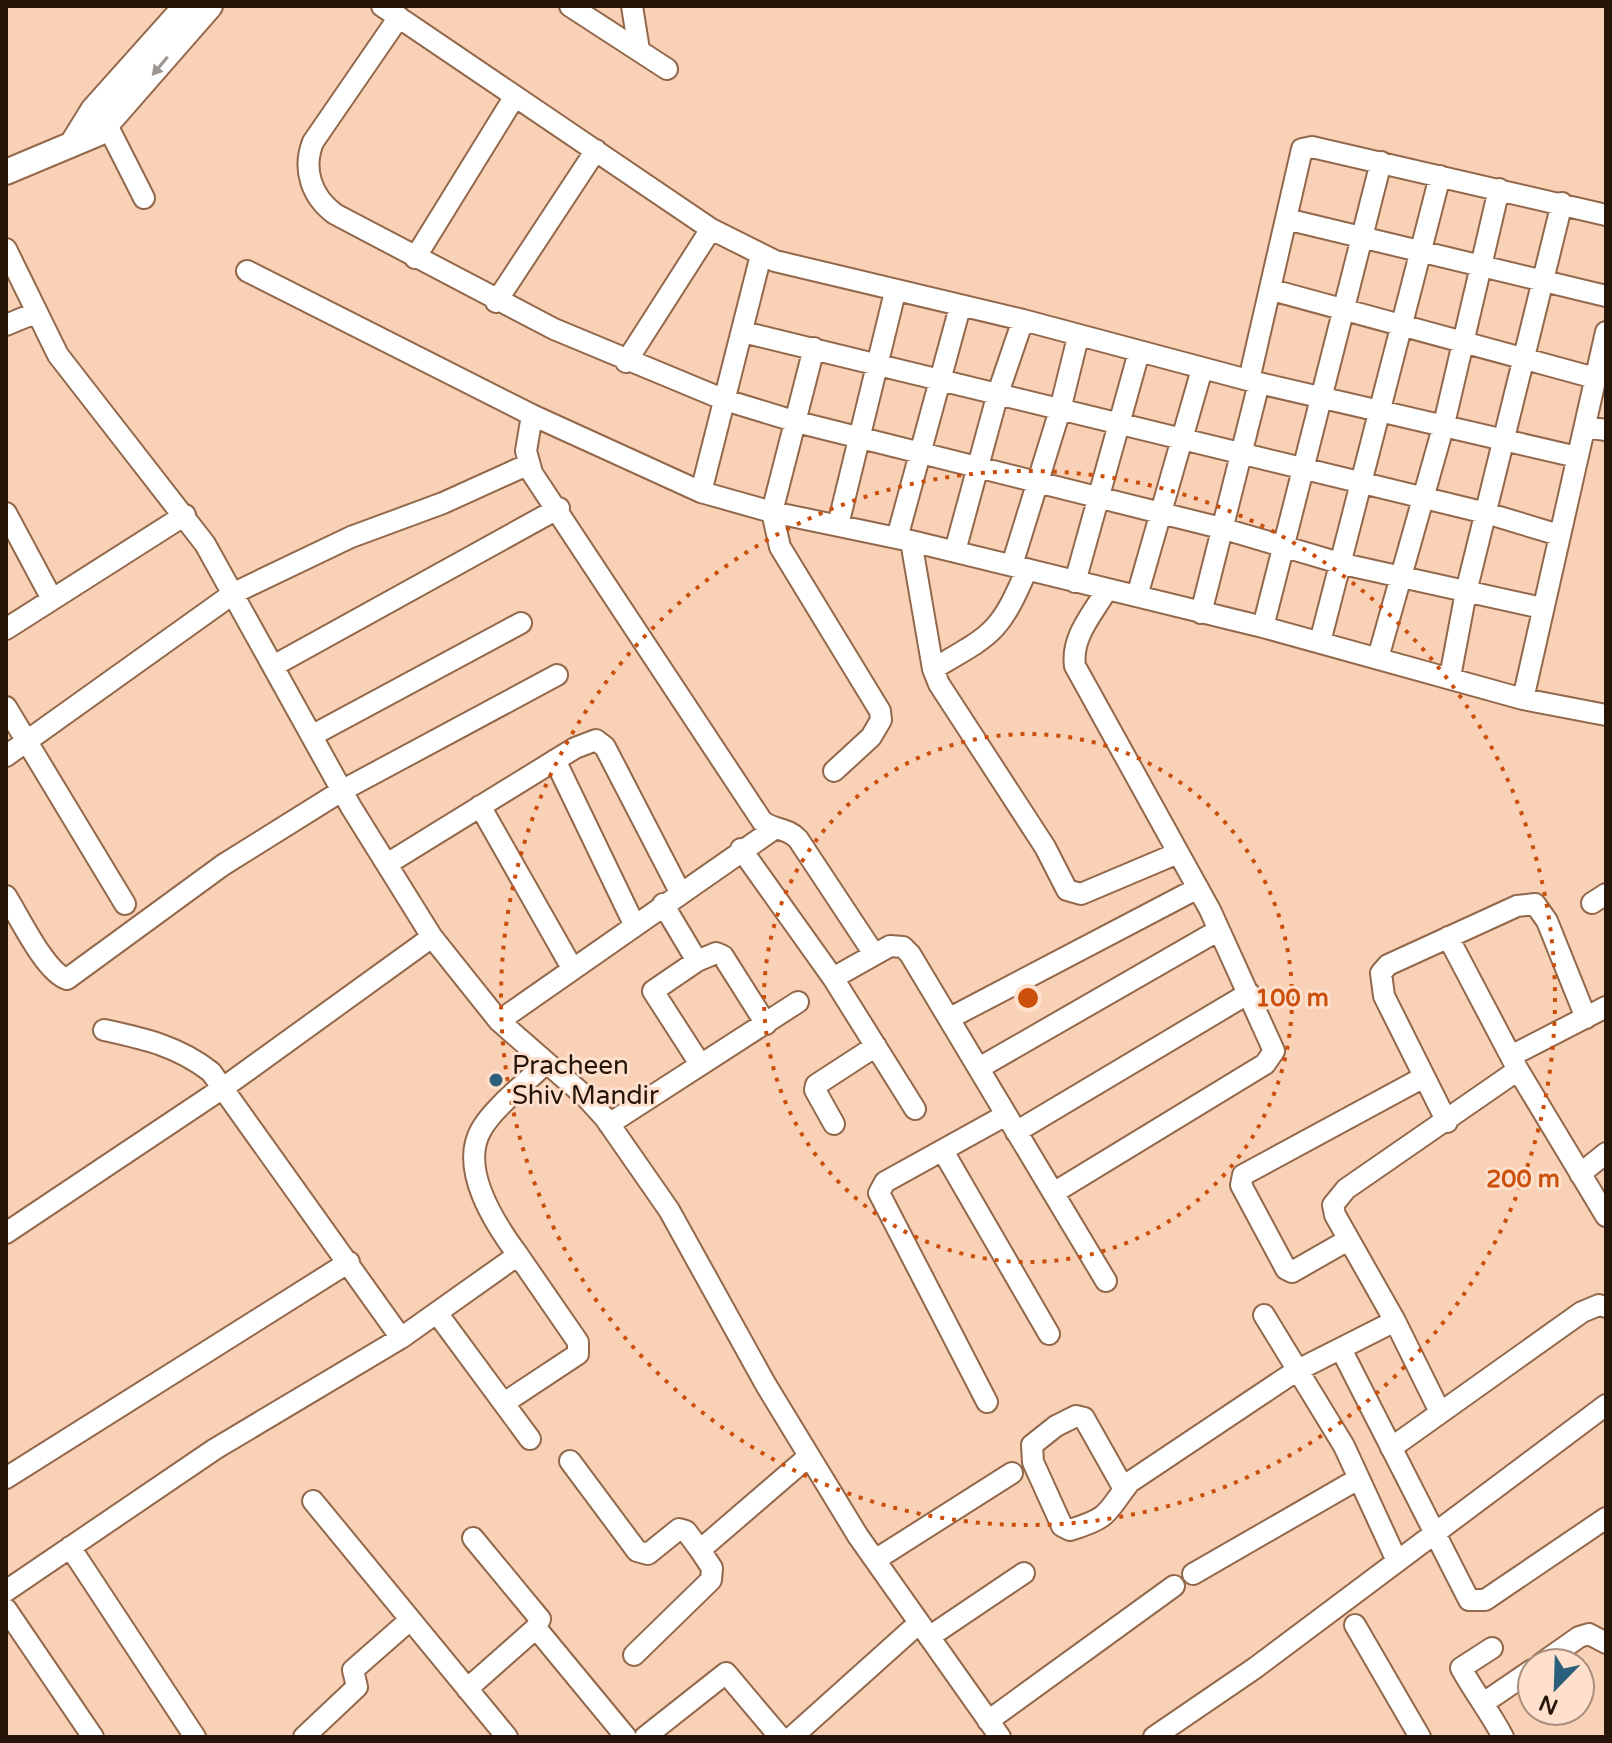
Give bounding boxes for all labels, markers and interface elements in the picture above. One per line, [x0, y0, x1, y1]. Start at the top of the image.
one-way arrow [152, 56, 169, 76]
centre of rings [1014, 984, 1042, 1012]
text: 100 m [1255, 984, 1329, 1013]
place label: Pracheen Shiv Mandir [512, 1050, 659, 1111]
marker: Pracheen Shiv Mandir [487, 1071, 505, 1089]
text: 200 m [1486, 1165, 1560, 1194]
north arrow [1516, 1647, 1596, 1727]
text: N [1535, 1689, 1562, 1720]

